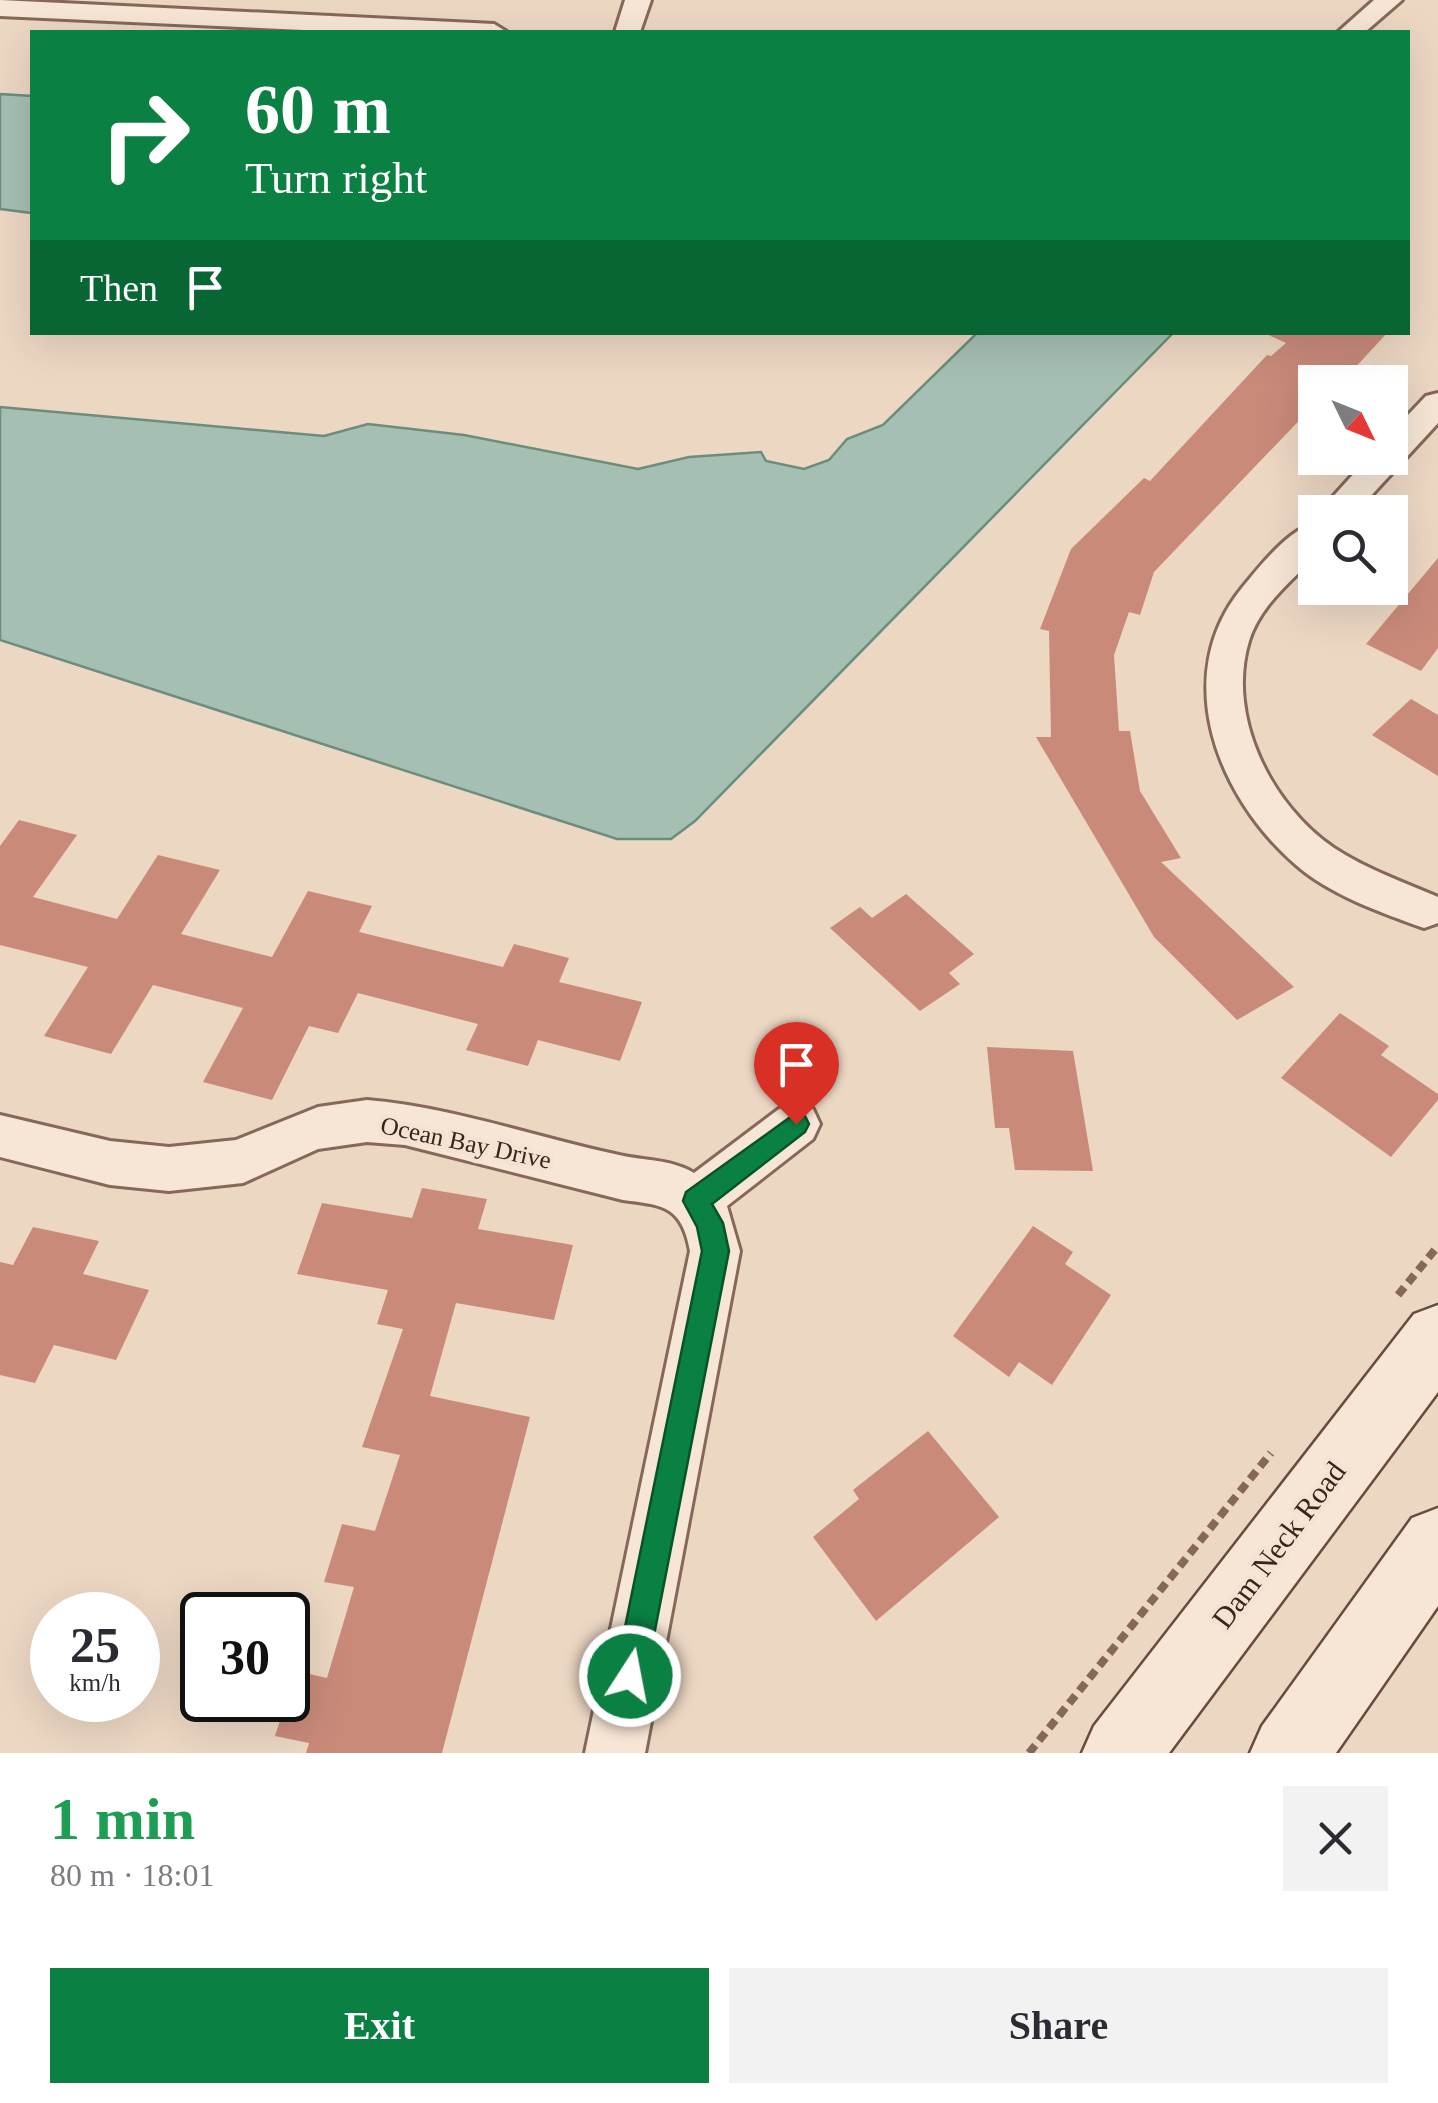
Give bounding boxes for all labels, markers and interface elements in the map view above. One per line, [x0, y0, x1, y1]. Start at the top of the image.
icon: right [80, 70, 210, 200]
text: 60 m [245, 71, 391, 148]
text: Turn right [245, 153, 427, 203]
icon: arrive [178, 260, 233, 315]
text: Then [80, 267, 158, 309]
north arrow [1298, 365, 1408, 475]
map controls [1298, 365, 1408, 605]
button: search [1298, 495, 1408, 605]
pin [754, 1022, 839, 1125]
icon: arrive [769, 1037, 824, 1092]
street label: Ocean Bay Drive [378, 1111, 554, 1174]
street label: Dam Neck Road [1205, 1455, 1352, 1634]
speed limit sign: 30 [180, 1592, 310, 1722]
text: 25 [70, 1617, 120, 1673]
position arrow [578, 1624, 682, 1728]
text: km/h [69, 1669, 121, 1696]
text: 1 min [50, 1786, 195, 1852]
button: close [1283, 1786, 1388, 1891]
text: 80 m · 18:01 [50, 1857, 214, 1893]
button: Exit [50, 1968, 709, 2083]
button: Share [729, 1968, 1388, 2083]

